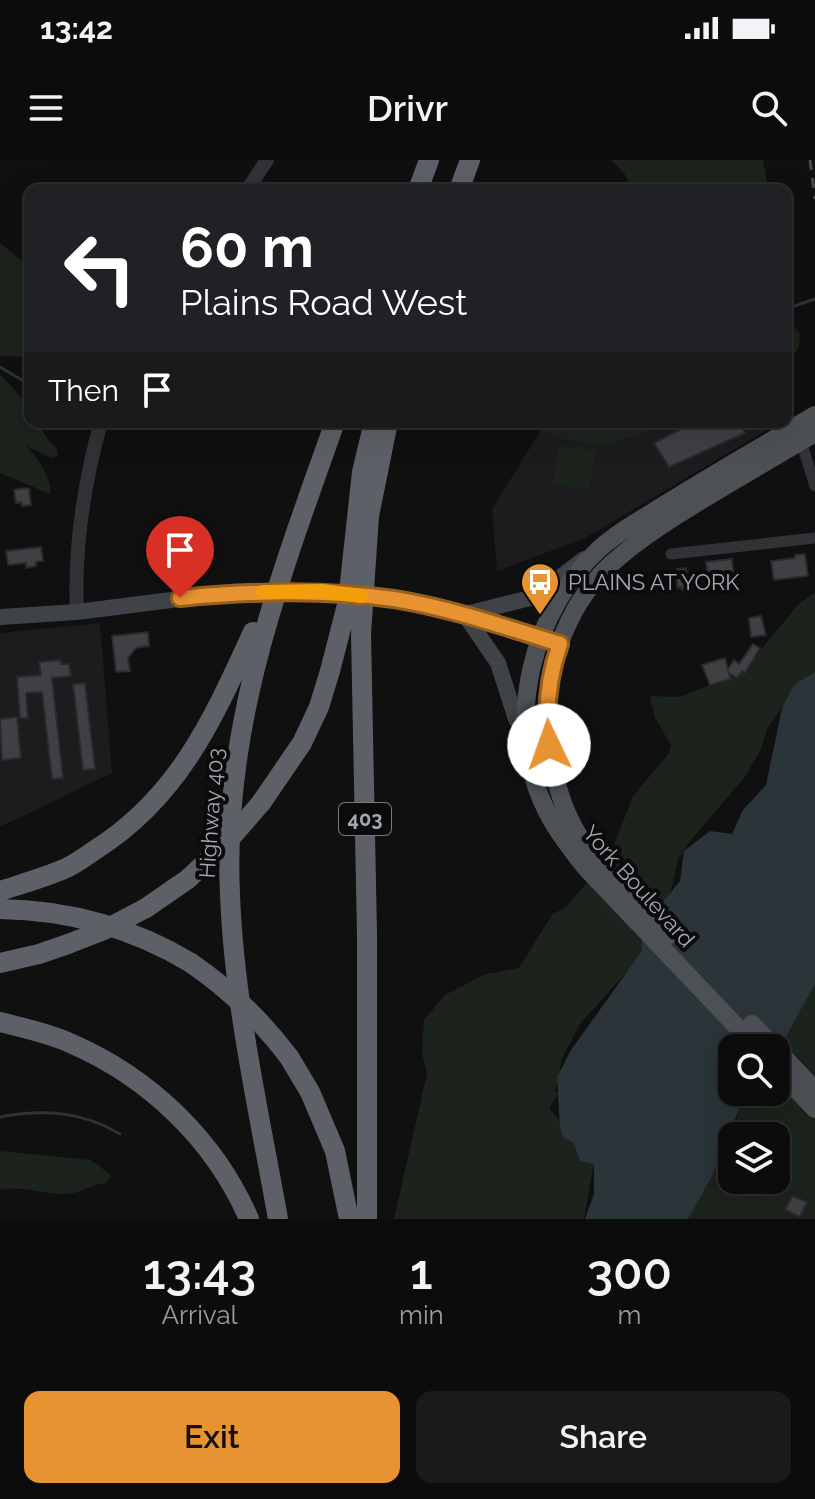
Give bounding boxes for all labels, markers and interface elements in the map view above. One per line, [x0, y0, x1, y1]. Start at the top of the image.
text: 13:42 [40, 11, 113, 46]
icon: menu [24, 86, 68, 130]
icon: search [747, 86, 791, 130]
text: Drivr [367, 87, 448, 129]
text: 60 m [180, 214, 314, 280]
icon: left [48, 216, 152, 320]
text: Plains Road West [180, 281, 467, 323]
icon: arrive [135, 368, 179, 412]
text: Then [48, 373, 119, 408]
pin [146, 516, 214, 598]
icon: arrive [158, 528, 202, 572]
bus stop icon: PLAINS AT YORK [519, 561, 561, 616]
place label: PLAINS AT YORK [568, 569, 740, 595]
position arrow [507, 703, 591, 787]
street label: Highway 403 [193, 747, 229, 879]
road number: 403 [339, 803, 391, 835]
street label: York Boulevard [578, 820, 700, 952]
map controls [718, 1034, 790, 1194]
button: search [718, 1034, 790, 1106]
button: layers [718, 1122, 790, 1194]
text: 13:43 [143, 1244, 256, 1300]
text: 1 [410, 1244, 433, 1300]
text: 300 [587, 1244, 672, 1300]
text: Arrival [161, 1300, 238, 1330]
text: min [399, 1300, 444, 1330]
text: m [617, 1300, 641, 1330]
button: Exit [24, 1391, 400, 1483]
button: Share [416, 1391, 791, 1483]

